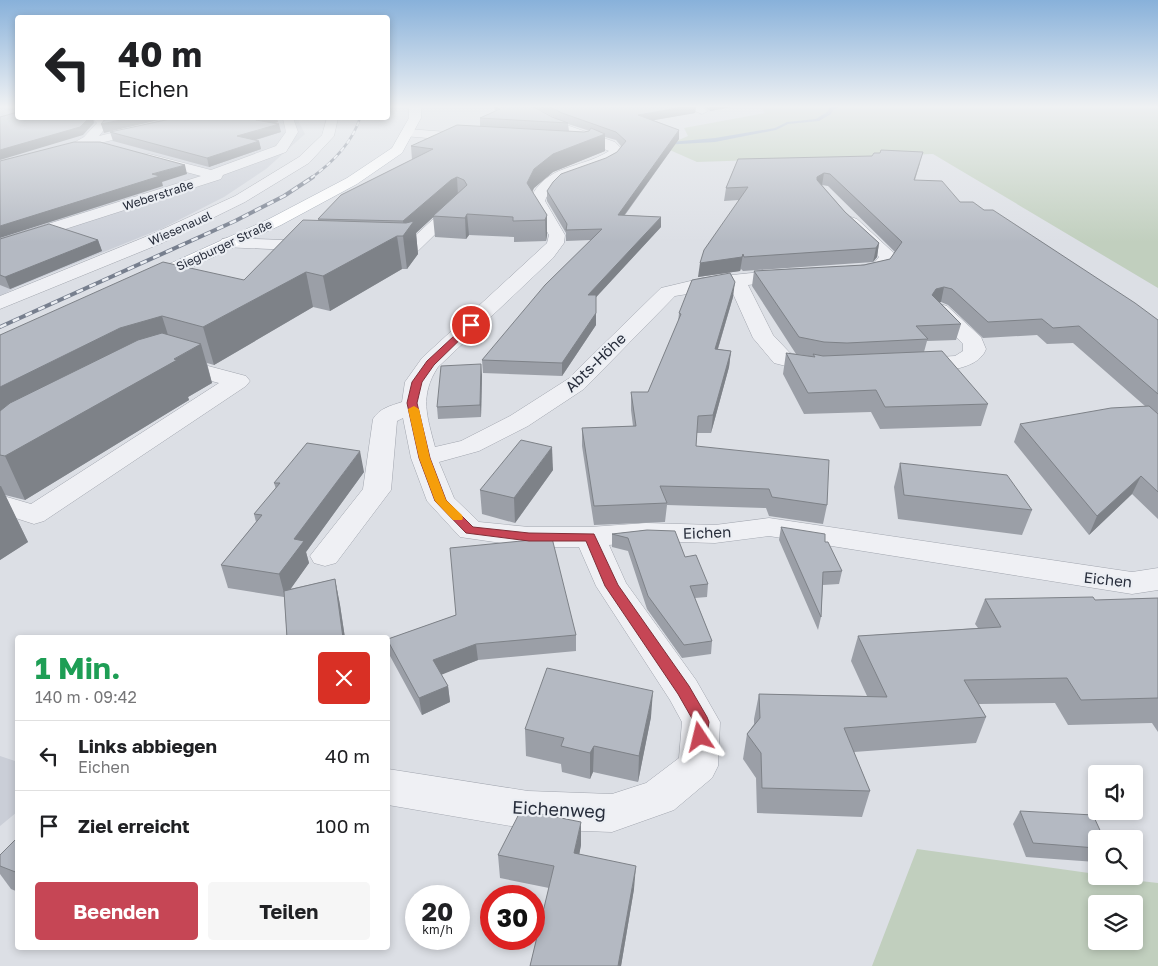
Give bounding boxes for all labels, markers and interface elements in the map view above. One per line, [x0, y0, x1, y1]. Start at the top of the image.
text: 40 m [118, 33, 202, 75]
icon: left [35, 35, 100, 100]
text: Eichen [118, 75, 189, 102]
street label: Weberstraße [121, 177, 195, 213]
street label: Wiesenauel [146, 207, 214, 249]
street label: Siegburger Straße [174, 216, 274, 274]
pin [450, 304, 492, 346]
icon: arrive [457, 311, 485, 339]
street label: Abts-Höhe [561, 328, 629, 395]
street label: Eichen [682, 522, 732, 542]
street label: Eichen [1083, 568, 1133, 590]
text: 1 Min. [35, 650, 121, 686]
button: close [318, 652, 370, 704]
text: 140 m · 09:42 [35, 687, 137, 707]
position arrow [673, 710, 725, 762]
text: Links abbiegen [78, 734, 217, 757]
icon: left [35, 742, 63, 770]
text: 40 m [325, 744, 370, 767]
text: Eichen [78, 757, 130, 777]
map controls [1088, 765, 1143, 950]
button: sound [1088, 765, 1143, 820]
street label: Eichenweg [512, 796, 606, 822]
icon: arrive [35, 812, 63, 840]
text: Ziel erreicht [78, 814, 190, 837]
text: 100 m [316, 814, 370, 837]
button: search [1088, 830, 1143, 885]
button: Beenden [35, 882, 198, 940]
button: Teilen [208, 882, 370, 940]
speed limit sign: 30 [480, 885, 545, 950]
button: layers [1088, 895, 1143, 950]
text: 20 [422, 896, 453, 927]
text: km/h [422, 922, 453, 937]

